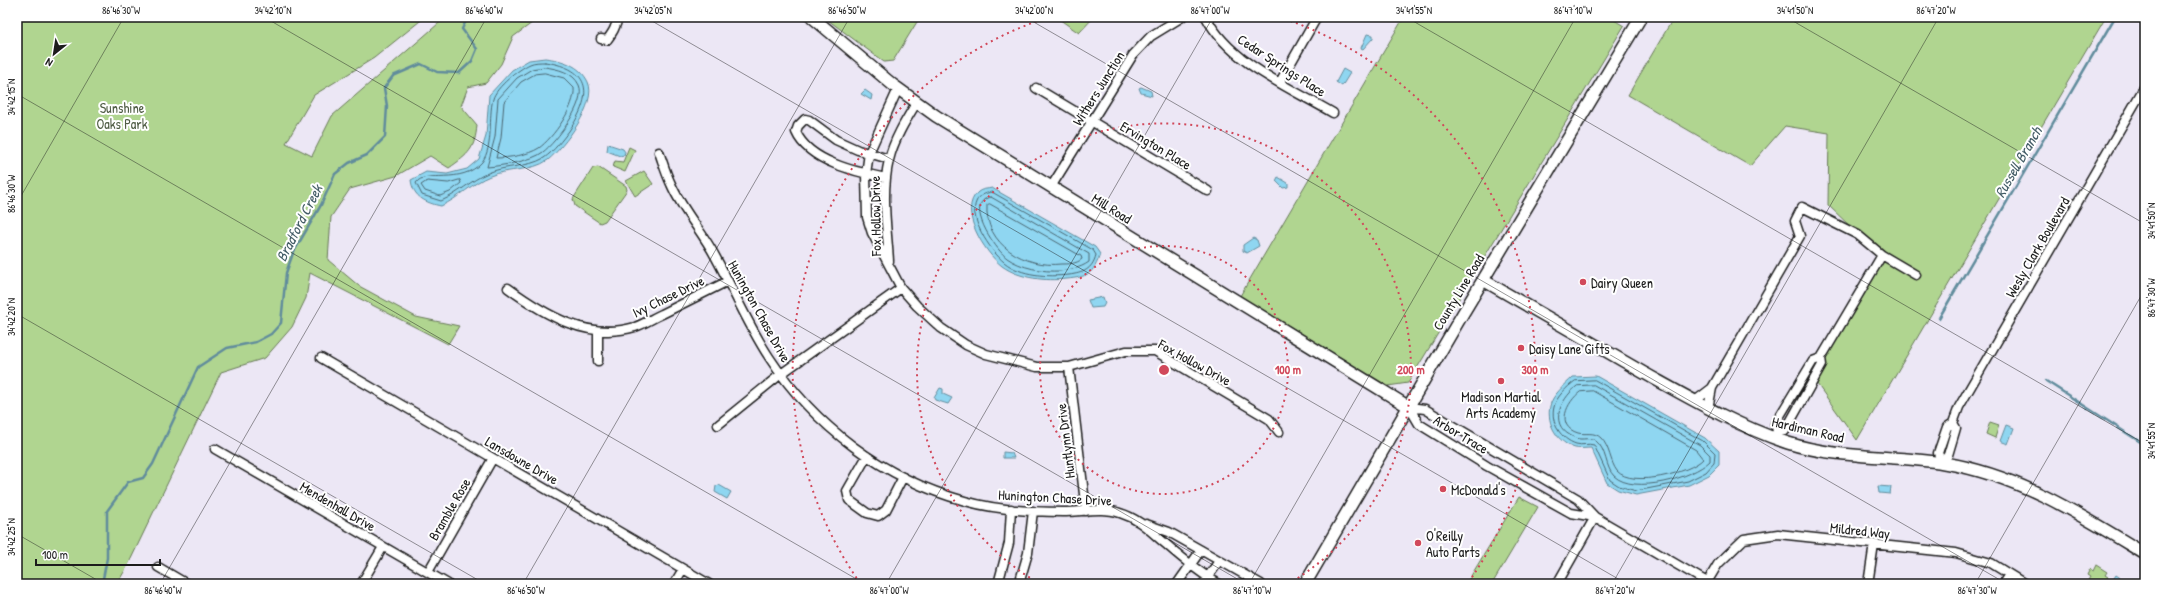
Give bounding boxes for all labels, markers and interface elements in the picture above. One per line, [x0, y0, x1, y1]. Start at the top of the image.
text: 86°46'30"W [102, 4, 141, 17]
text: 34°42'10"N [254, 4, 292, 17]
text: 86°46'40"W [465, 4, 504, 17]
text: 34°42'05"N [634, 4, 672, 17]
text: 86°46'50"W [828, 4, 867, 17]
text: 34°42'00"N [1015, 4, 1053, 17]
text: 86°47'00"W [1190, 4, 1230, 17]
text: 34°41'55"N [1396, 4, 1432, 17]
text: 86°47'10"W [1554, 4, 1593, 17]
text: 34°41'50"N [1777, 4, 1813, 17]
text: 86°47'20"W [1916, 4, 1956, 17]
street label: Cedar Springs Place [1234, 29, 1330, 102]
north arrow [34, 34, 74, 74]
street label: Withers Junction [1068, 47, 1128, 129]
text: N [43, 55, 55, 70]
text: 34°42'15"N [5, 79, 18, 115]
park label: Sunshine Oaks Park [96, 98, 148, 133]
street label: Ervington Place [1116, 116, 1195, 175]
water label: Russell Branch [1989, 121, 2048, 201]
text: 86°46'30"W [5, 174, 18, 213]
street label: Fox Hollow Drive [865, 175, 885, 257]
water label: Bradford Creek [271, 179, 328, 265]
street label: Mill Road [1088, 188, 1136, 228]
street label: Wesly Clark Boulevard [2000, 193, 2075, 301]
text: 34°41'50"N [2145, 203, 2158, 239]
street label: County Line Road [1428, 250, 1489, 334]
street label: Hunington Chase Drive [723, 257, 796, 366]
street label: Ivy Chase Drive [629, 270, 708, 322]
place label: Dairy Queen [1591, 273, 1653, 293]
marker: Dairy Queen [1578, 277, 1588, 287]
text: 86°47'30"W [2145, 278, 2158, 318]
text: 34°42'20"N [5, 298, 18, 336]
street label: Fox Hollow Drive [1154, 334, 1235, 390]
place label: Daisy Lane Gifts [1529, 339, 1610, 359]
marker: Daisy Lane Gifts [1516, 343, 1526, 353]
text: 100 m [1275, 361, 1301, 378]
text: 200 m [1397, 361, 1425, 378]
text: 300 m [1521, 361, 1549, 378]
centre of rings [1157, 363, 1171, 377]
marker: Madison Martial Arts Academy [1496, 376, 1506, 386]
place label: Madison Martial Arts Academy [1461, 387, 1541, 423]
street label: Huntlynn Drive [1051, 402, 1080, 479]
street label: Arbor Trace [1430, 410, 1492, 458]
street label: Hardiman Road [1770, 411, 1846, 447]
text: 34°41'55"N [2145, 423, 2158, 459]
street label: Lansdowne Drive [482, 431, 562, 489]
street label: Bramble Rose [424, 474, 475, 544]
street label: Mendenhall Drive [297, 477, 380, 536]
place label: McDonald's [1451, 480, 1506, 499]
marker: McDonald's [1438, 484, 1448, 494]
street label: Hunington Chase Drive [998, 485, 1113, 510]
street label: Mildred Way [1829, 517, 1891, 544]
text: 34°42'25"N [5, 518, 18, 556]
place label: O'Reilly Auto Parts [1426, 526, 1480, 561]
marker: O'Reilly Auto Parts [1413, 538, 1423, 548]
scale bar [36, 541, 160, 567]
text: 100 m [42, 546, 68, 563]
text: 86°46'40"W [144, 584, 183, 597]
text: 86°46'50"W [507, 584, 546, 597]
text: 86°47'00"W [869, 584, 909, 597]
text: 86°47'10"W [1233, 584, 1272, 597]
text: 86°47'20"W [1595, 584, 1635, 597]
text: 86°47'30"W [1957, 584, 1997, 597]

